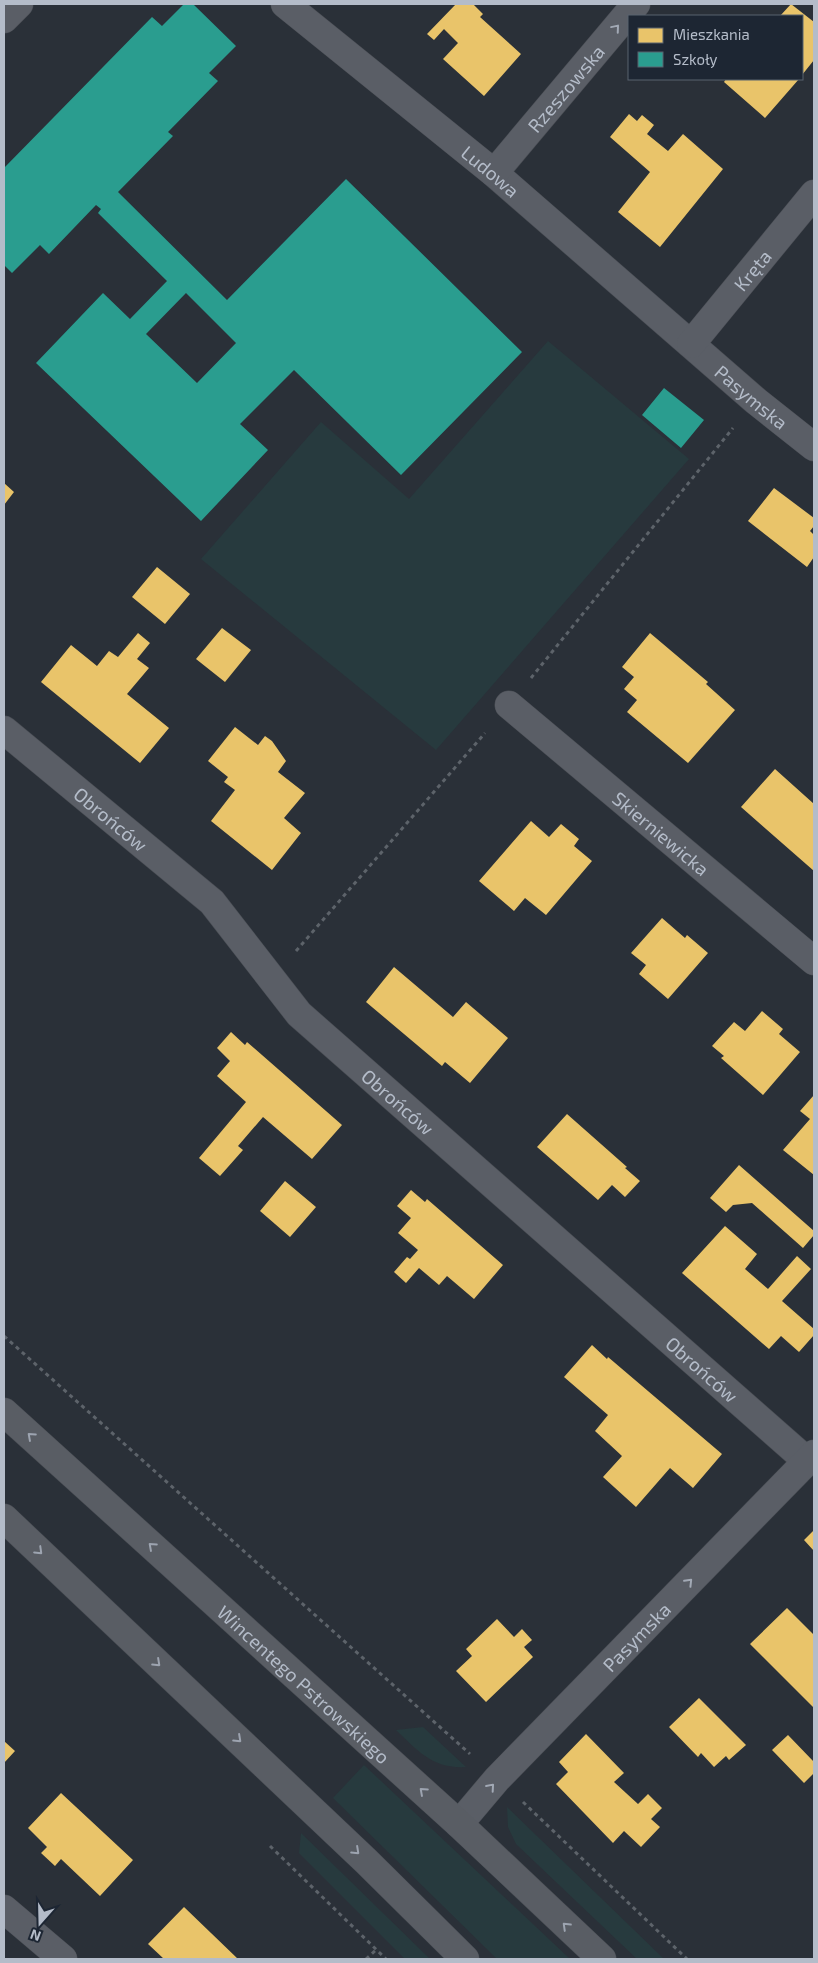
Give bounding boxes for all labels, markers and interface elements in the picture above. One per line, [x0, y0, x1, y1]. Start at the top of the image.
legend [628, 15, 803, 80]
one-way arrow [610, 25, 619, 34]
text: Mieszkania [673, 25, 750, 43]
street label: Rzeszowska [522, 40, 609, 136]
text: Szkoły [673, 50, 718, 68]
street label: Ludowa [457, 140, 524, 202]
street label: Kręta [728, 244, 776, 295]
street label: Pasymska [711, 360, 793, 433]
street label: Obrońców [70, 782, 153, 856]
street label: Skierniewicka [609, 786, 714, 880]
street label: Obrońców [358, 1064, 439, 1139]
street label: Obrońców [662, 1331, 743, 1407]
one-way arrow [28, 1433, 37, 1442]
one-way arrow [148, 1542, 157, 1551]
one-way arrow [33, 1545, 42, 1554]
one-way arrow [683, 1579, 692, 1588]
street label: Pasymska [597, 1597, 675, 1676]
street label: Wincentego Pstrowskiego [213, 1600, 395, 1768]
one-way arrow [151, 1657, 160, 1666]
one-way arrow [232, 1733, 241, 1742]
one-way arrow [485, 1783, 494, 1792]
one-way arrow [420, 1788, 429, 1797]
one-way arrow [350, 1845, 359, 1854]
north arrow [15, 1898, 65, 1948]
one-way arrow [563, 1923, 572, 1932]
text: N [28, 1926, 43, 1945]

